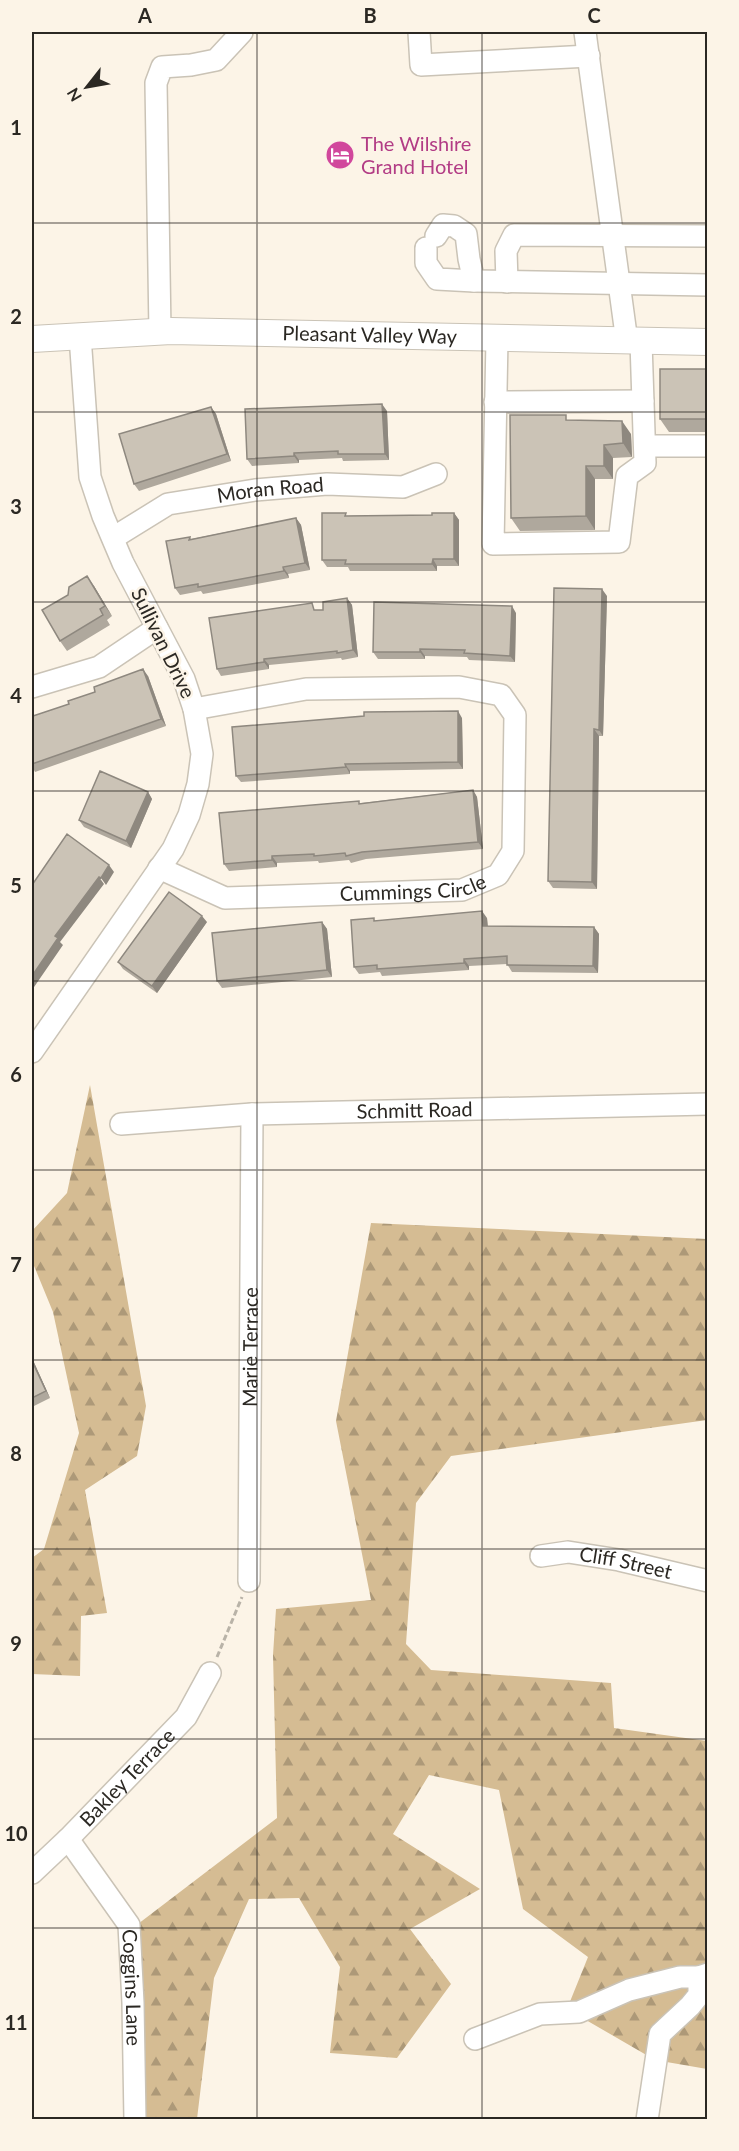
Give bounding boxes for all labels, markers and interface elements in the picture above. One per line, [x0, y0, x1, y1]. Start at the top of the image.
text: A [137, 3, 152, 27]
text: B [363, 3, 377, 27]
text: C [587, 3, 601, 27]
north arrow [57, 57, 117, 117]
text: N [62, 85, 85, 105]
text: 1 [10, 115, 22, 139]
place label: The Wilshire Grand Hotel [361, 131, 471, 178]
hotel icon: The Wilshire Grand Hotel [324, 139, 356, 171]
text: 2 [10, 304, 22, 328]
street label: Pleasant Valley Way [282, 320, 458, 348]
street label: Moran Road [215, 471, 325, 507]
text: 3 [10, 494, 22, 518]
street label: Sullivan Drive [127, 583, 201, 702]
text: 4 [10, 683, 22, 707]
street label: Cummings Circle [339, 868, 489, 905]
text: 5 [10, 873, 22, 897]
text: 6 [10, 1062, 22, 1086]
street label: Schmitt Road [356, 1096, 473, 1123]
text: 7 [10, 1252, 22, 1276]
street label: Marie Terrace [237, 1287, 262, 1407]
text: 8 [10, 1441, 22, 1465]
street label: Cliff Street [578, 1541, 674, 1583]
text: 9 [10, 1631, 22, 1655]
street label: Bakley Terrace [74, 1723, 179, 1831]
text: 10 [4, 1821, 28, 1845]
street label: Coggins Lane [118, 1928, 147, 2046]
text: 11 [4, 2010, 28, 2034]

